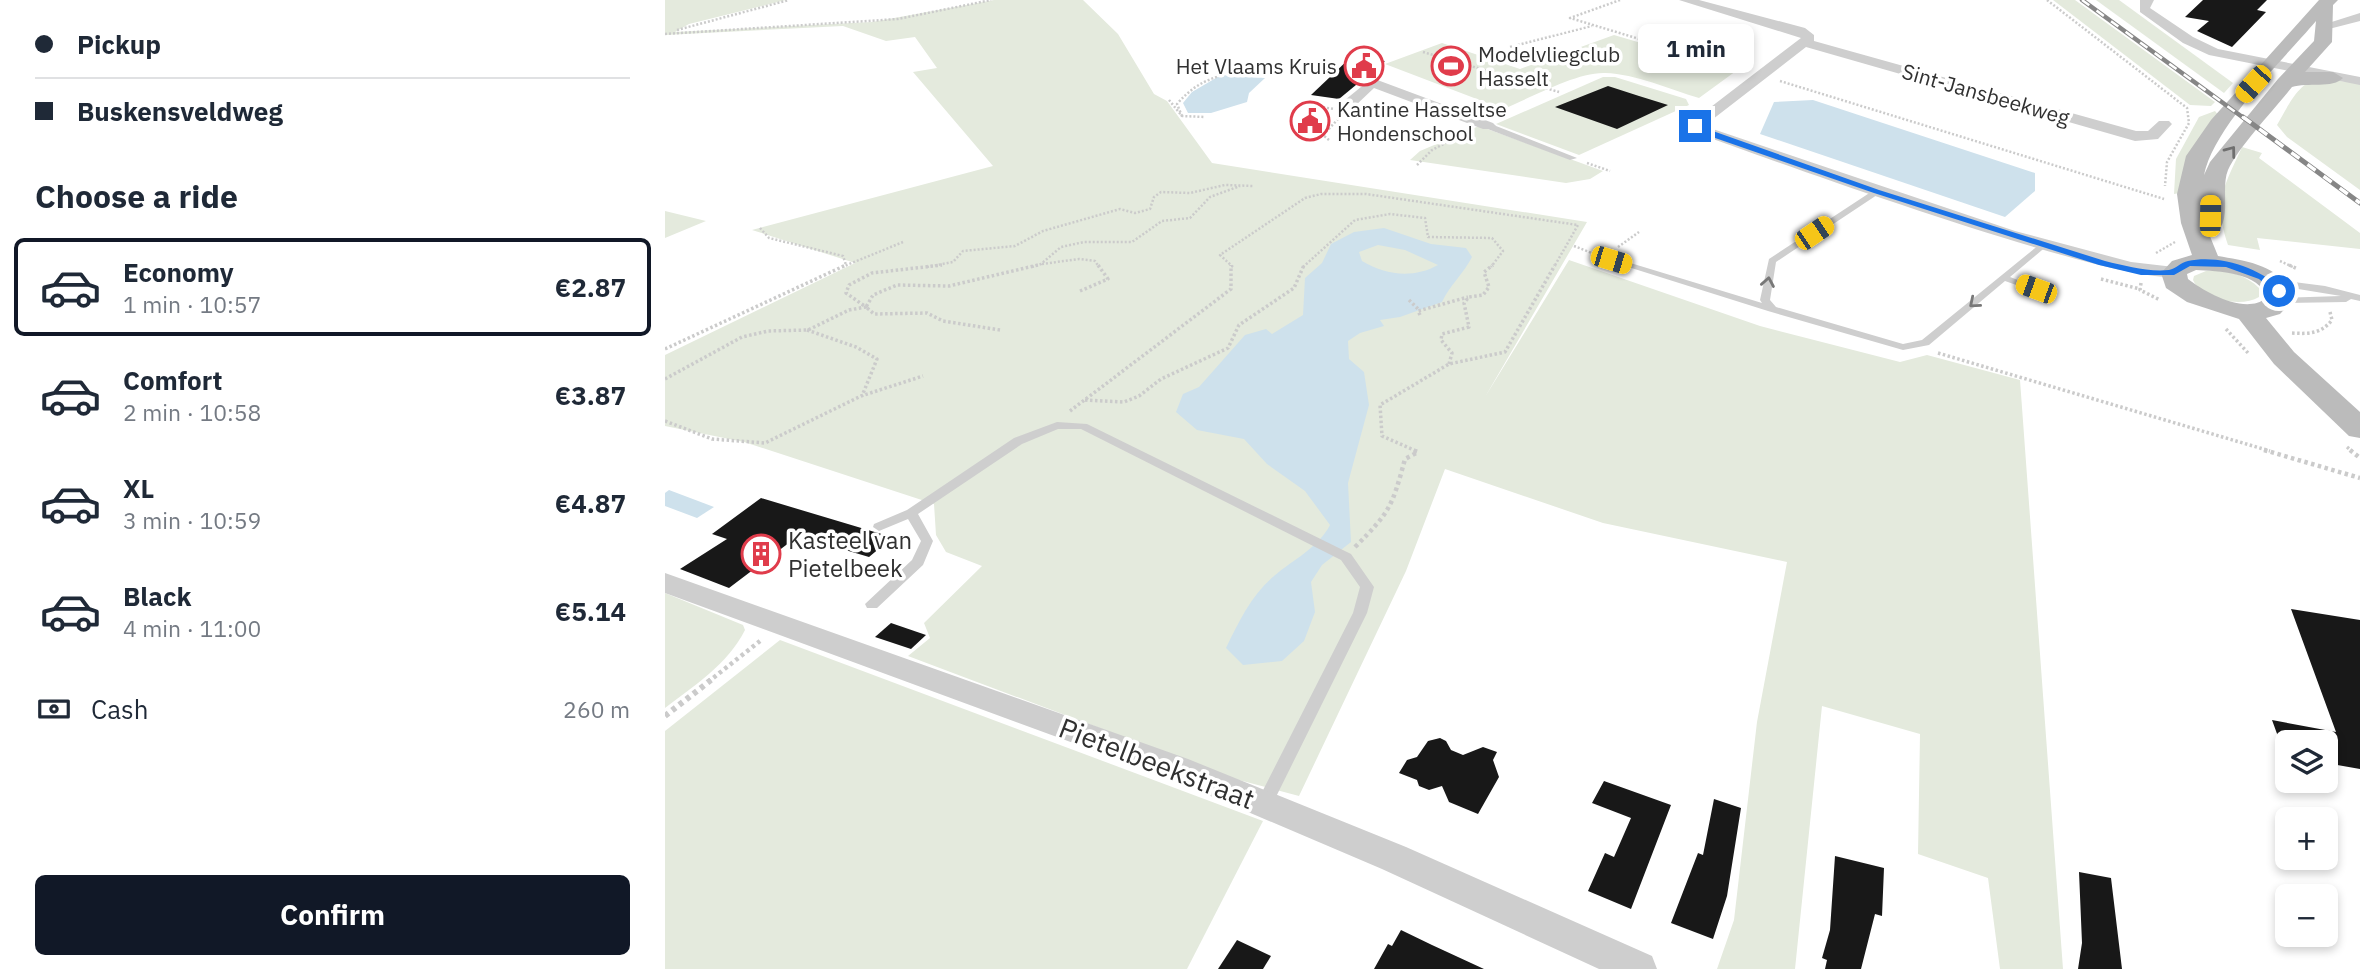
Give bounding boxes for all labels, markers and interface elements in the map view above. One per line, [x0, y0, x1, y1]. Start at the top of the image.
callout: 1 min [1637, 24, 1753, 74]
text: Pickup [77, 27, 161, 61]
text: 1 min [1666, 33, 1726, 63]
place label: Modelvliegclub Hasselt [1478, 40, 1620, 92]
public building icon: Het Vlaams Kruis [1343, 45, 1385, 87]
sports icon: Modelvliegclub Hasselt [1430, 45, 1472, 87]
place label: Het Vlaams Kruis [1176, 52, 1337, 80]
street label: Sint-Jansbeekweg [1899, 57, 2073, 131]
car [2232, 61, 2275, 107]
text: Buskensveldweg [77, 94, 283, 128]
place label: Kantine Hasseltse Hondenschool [1337, 95, 1507, 147]
public building icon: Kantine Hasseltse Hondenschool [1289, 100, 1331, 142]
route end [1679, 110, 1711, 142]
one-way arrow [2222, 147, 2235, 159]
text: Choose a ride [35, 175, 238, 217]
car [2200, 195, 2221, 237]
car [1791, 213, 1838, 253]
car [1588, 244, 1635, 276]
text: Economy [123, 255, 234, 289]
icon: car [39, 256, 102, 319]
text: €2.87 [555, 270, 626, 304]
car [2013, 272, 2060, 306]
route start [2263, 275, 2295, 307]
one-way arrow [1760, 276, 1775, 288]
text: 1 min · 10:57 [123, 289, 261, 319]
one-way arrow [1970, 295, 1983, 307]
text: Comfort [123, 363, 222, 397]
icon: car [39, 364, 102, 427]
text: €3.87 [555, 378, 626, 412]
text: 2 min · 10:58 [123, 397, 261, 427]
text: XL [123, 471, 154, 505]
icon: car [39, 472, 102, 535]
text: €4.87 [555, 486, 626, 520]
text: 3 min · 10:59 [123, 505, 261, 535]
place label: Kasteel van Pietelbeek [788, 524, 912, 584]
building icon: Kasteel van Pietelbeek [740, 533, 782, 575]
text: Black [123, 579, 191, 613]
icon: car [39, 580, 102, 643]
text: €5.14 [555, 594, 626, 628]
text: 4 min · 11:00 [123, 613, 261, 643]
icon: cash [35, 690, 73, 728]
text: Cash [91, 692, 148, 726]
text: 260 m [563, 694, 630, 724]
street label: Pietelbeekstraat [1054, 709, 1260, 817]
map controls [2275, 730, 2338, 947]
button: layers [2275, 730, 2338, 793]
button: + [2275, 807, 2338, 870]
button: Confirm [35, 875, 630, 955]
button: − [2275, 884, 2338, 947]

